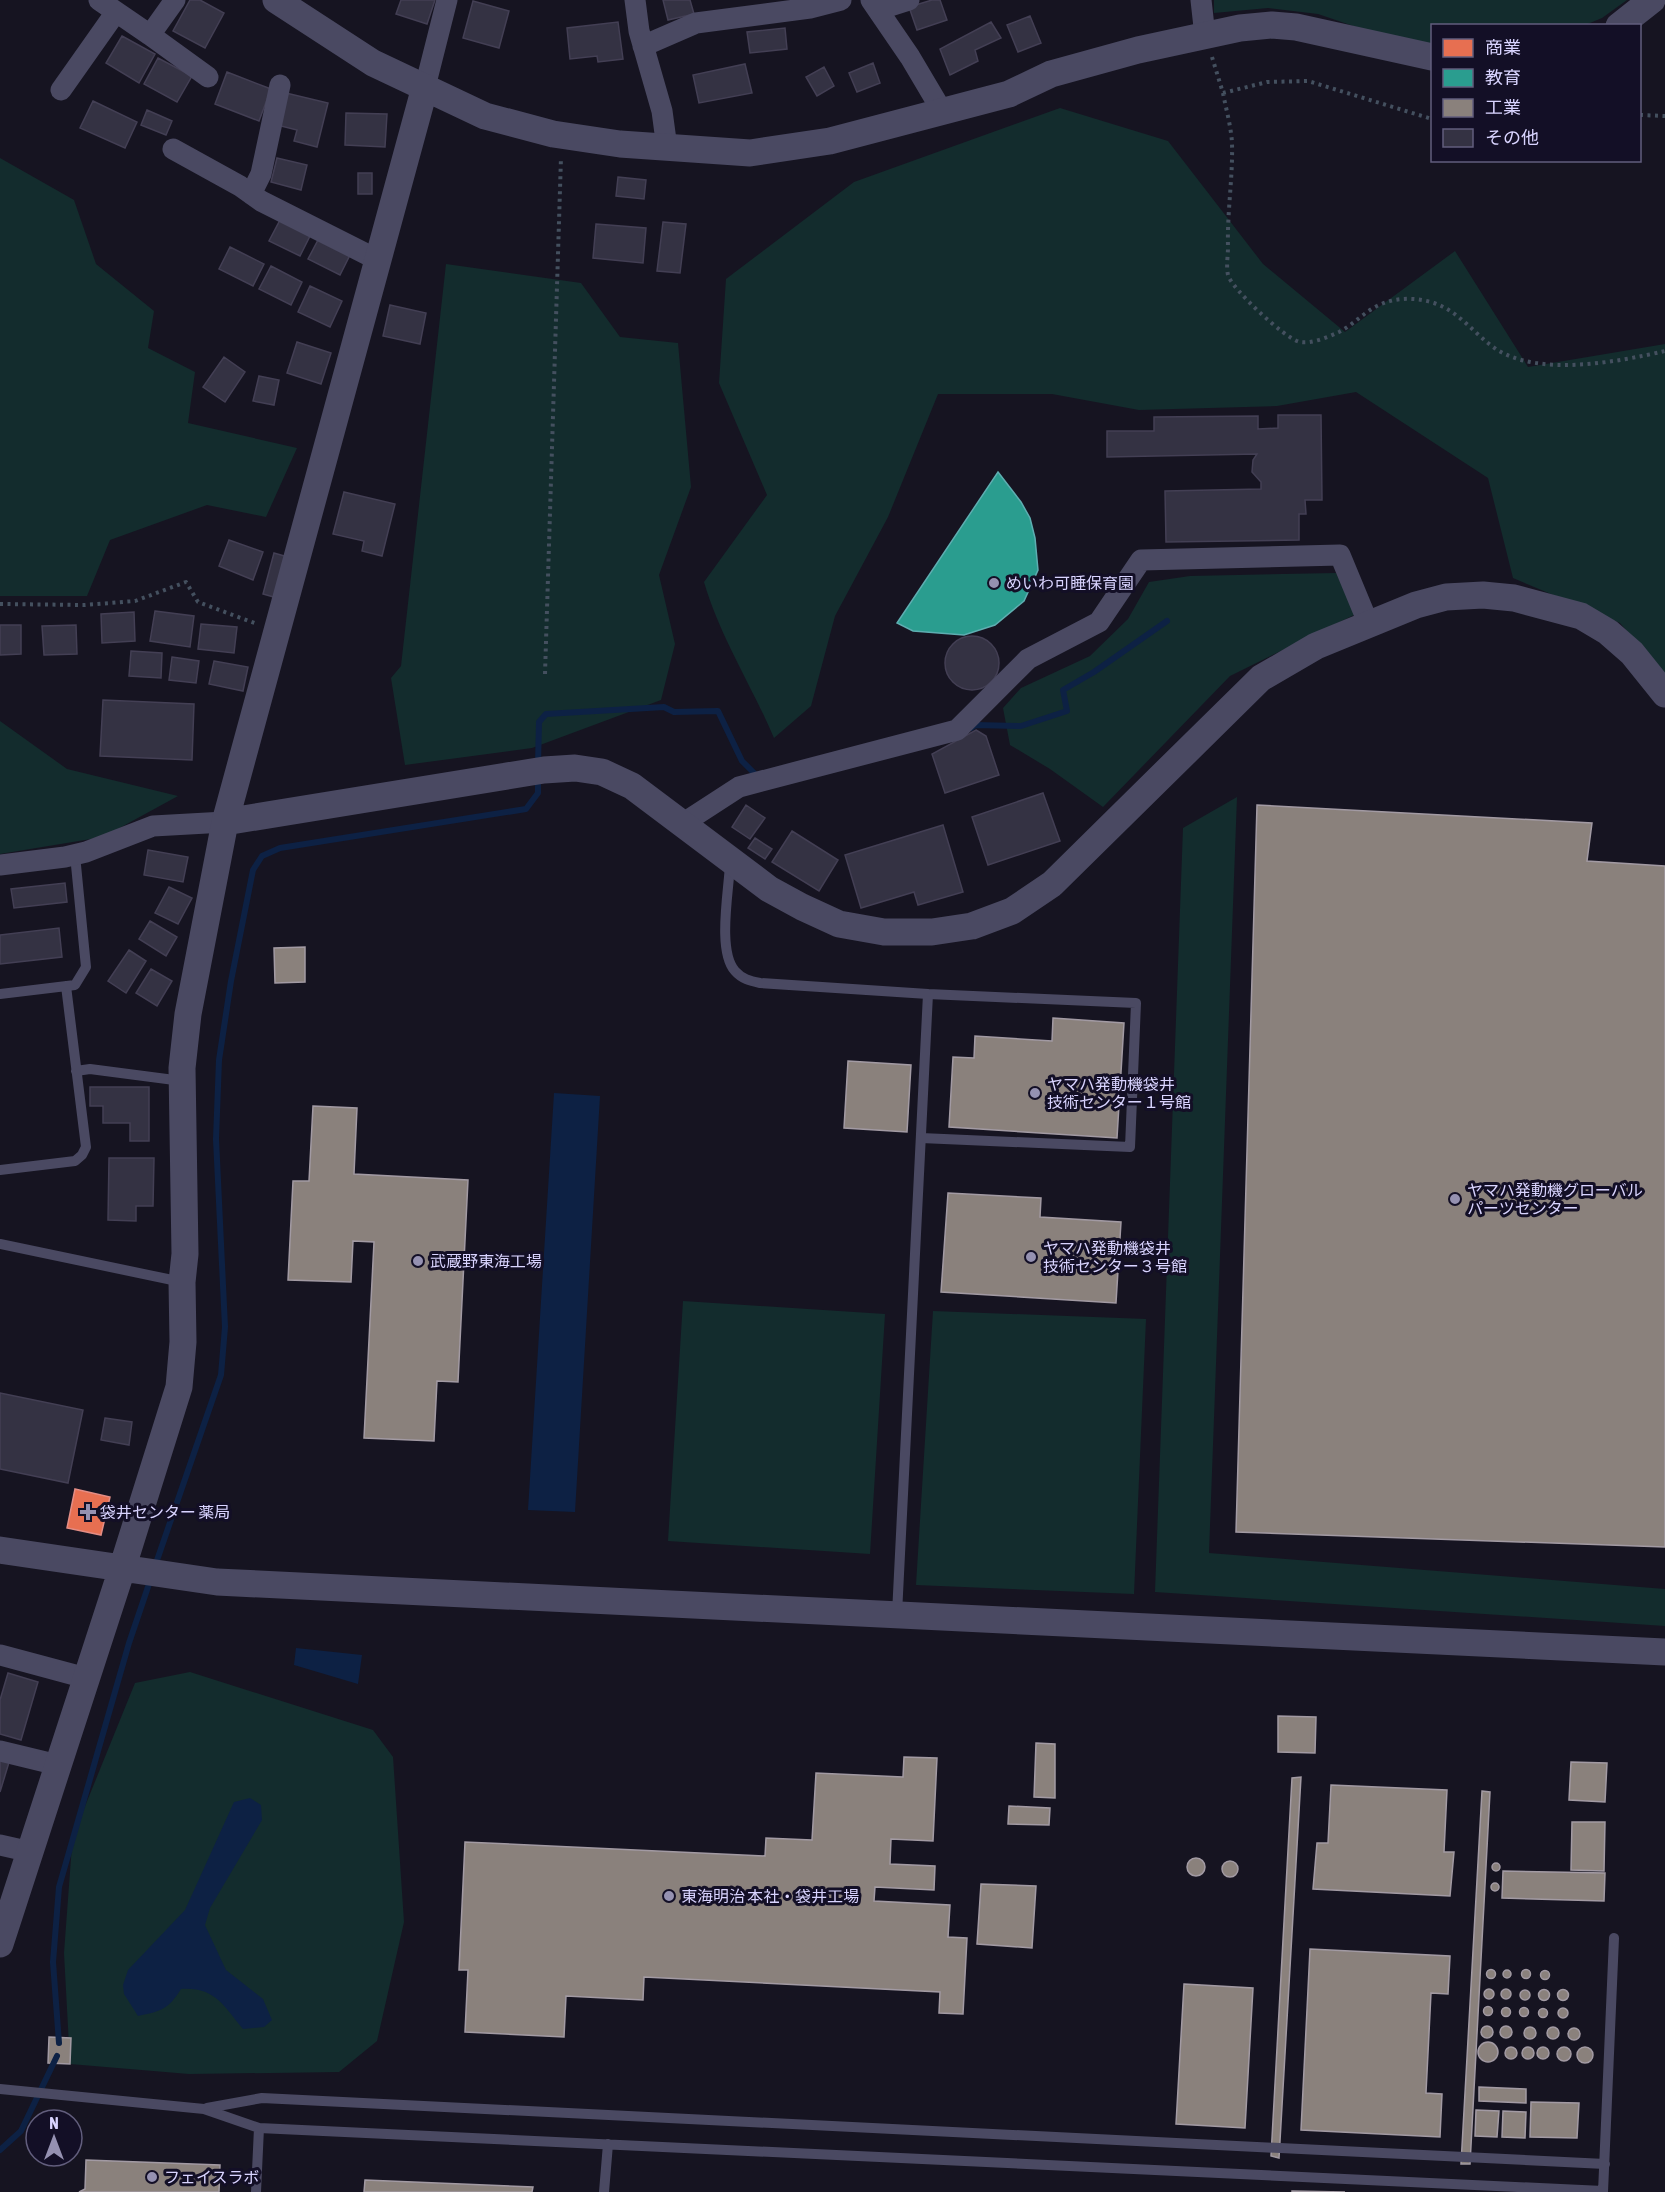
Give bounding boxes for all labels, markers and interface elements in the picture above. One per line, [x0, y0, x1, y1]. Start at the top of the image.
legend [1431, 24, 1641, 162]
text: 商業 [1485, 37, 1521, 58]
text: 教育 [1485, 67, 1521, 88]
text: 工業 [1485, 97, 1521, 118]
text: その他 [1485, 127, 1539, 148]
place label: めいわ可睡保育園 [1006, 574, 1134, 592]
marker: めいわ可睡保育園 [987, 576, 1001, 590]
place label: ヤマハ発動機袋井 技術センター１号館 [1047, 1075, 1191, 1111]
marker: ヤマハ発動機袋井 技術センター１号館 [1028, 1086, 1042, 1100]
place label: ヤマハ発動機グローバル パーツセンター [1467, 1181, 1643, 1217]
marker: ヤマハ発動機グローバル パーツセンター [1448, 1192, 1462, 1206]
place label: ヤマハ発動機袋井 技術センター３号館 [1043, 1239, 1187, 1275]
marker: ヤマハ発動機袋井 技術センター３号館 [1024, 1250, 1038, 1264]
place label: 武蔵野東海工場 [430, 1252, 542, 1270]
marker: 武蔵野東海工場 [411, 1254, 425, 1268]
place label: 袋井センター 薬局 [100, 1503, 230, 1521]
marker: 袋井センター 薬局 [81, 1505, 95, 1519]
place label: 東海明治 本社・袋井工場 [681, 1887, 859, 1905]
marker: 東海明治 本社・袋井工場 [662, 1889, 676, 1903]
north arrow [24, 2108, 84, 2168]
text: N [49, 2114, 59, 2132]
place label: フェイスラボ [164, 2168, 260, 2186]
marker: フェイスラボ [145, 2170, 159, 2184]

